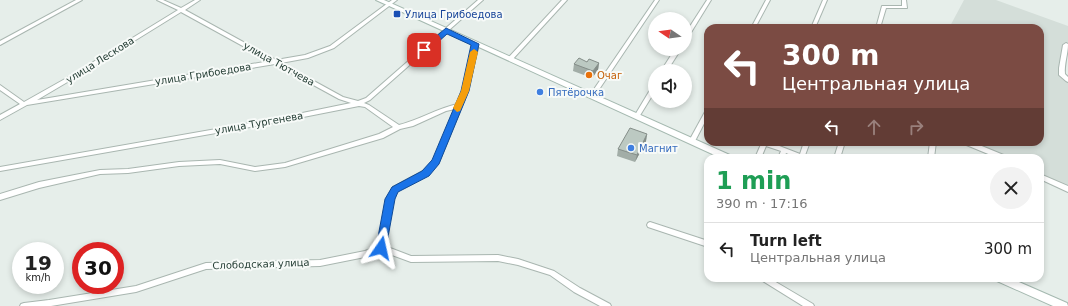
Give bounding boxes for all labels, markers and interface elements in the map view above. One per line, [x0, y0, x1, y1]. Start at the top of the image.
marker: Улица Грибоедова [392, 9, 402, 19]
place label: Улица Грибоедова [405, 9, 503, 20]
north arrow [648, 12, 692, 56]
map controls [648, 12, 692, 108]
pin [407, 33, 441, 67]
street label: улица Лескова [64, 35, 136, 85]
icon: arrive [413, 39, 435, 61]
text: 300 m [782, 39, 879, 72]
street label: улица Тютчева [242, 40, 316, 88]
icon: left [716, 40, 768, 92]
street label: улица Грибоедова [154, 61, 252, 87]
button: sound [648, 64, 692, 108]
marker: Очаг [584, 70, 594, 80]
place label: Очаг [597, 70, 622, 81]
text: Центральная улица [782, 73, 970, 94]
marker: Пятёрочка [535, 87, 545, 97]
place label: Пятёрочка [548, 87, 604, 98]
street label: улица Тургенева [214, 110, 304, 136]
icon: left [821, 116, 843, 138]
icon: ahead [863, 116, 885, 138]
icon: right [905, 116, 927, 138]
marker: Магнит [626, 143, 636, 153]
place label: Магнит [639, 143, 678, 154]
text: 1 min [716, 167, 791, 195]
button: close [990, 167, 1032, 209]
text: 390 m · 17:16 [716, 196, 807, 211]
position arrow [360, 227, 402, 269]
text: Turn left [750, 232, 822, 250]
icon: left [716, 238, 738, 260]
text: 300 m [984, 240, 1032, 258]
speed limit sign: 30 [72, 242, 124, 294]
text: Центральная улица [750, 250, 886, 265]
text: 19 [24, 251, 52, 275]
street label: Слободская улица [212, 257, 310, 271]
text: km/h [25, 272, 51, 283]

